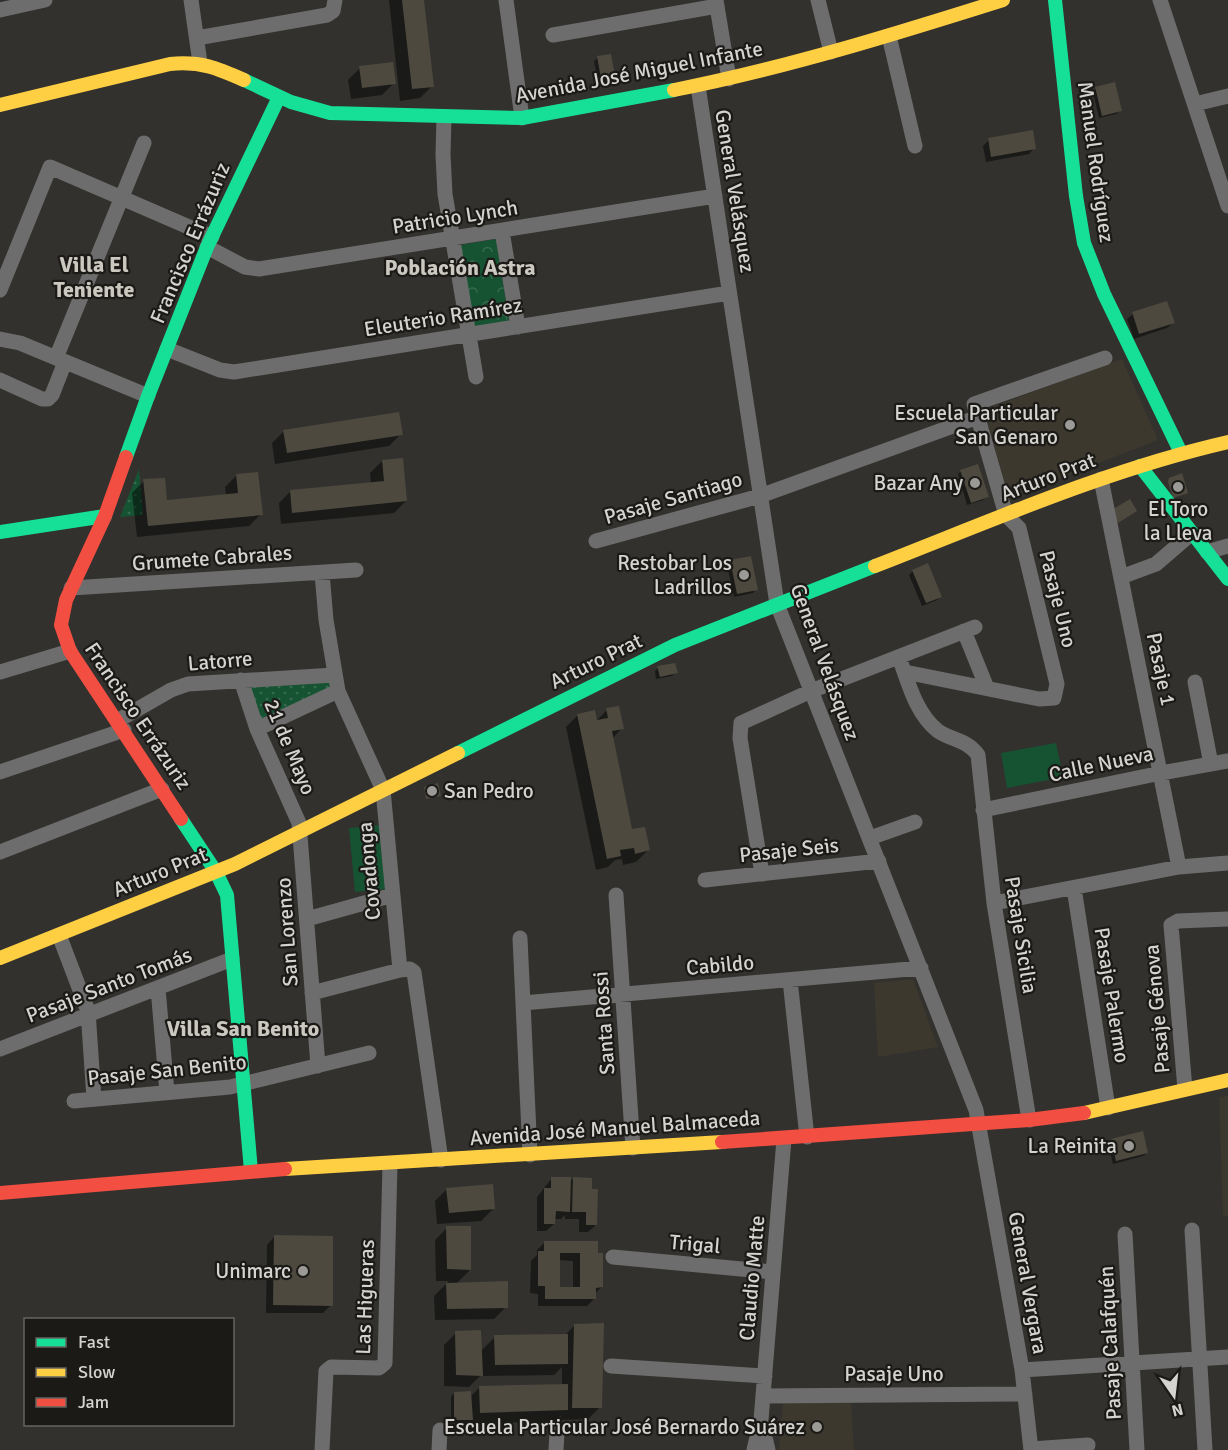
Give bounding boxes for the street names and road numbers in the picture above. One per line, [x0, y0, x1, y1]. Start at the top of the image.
street label: Avenida José Miguel Infante [513, 35, 765, 109]
street label: Manuel Rodríguez [1072, 80, 1120, 244]
street label: General Velásquez [709, 107, 761, 275]
street label: Francisco Errázuriz [144, 159, 236, 327]
street label: Patricio Lynch [390, 194, 520, 240]
street label: Eleuterio Ramírez [362, 292, 524, 342]
street label: Arturo Prat [997, 447, 1099, 507]
street label: Pasaje Santiago [601, 466, 745, 530]
street label: Grumete Cabrales [131, 539, 293, 577]
street label: Pasaje Uno [1033, 548, 1083, 650]
street label: General Velásquez [785, 580, 865, 744]
street label: Arturo Prat [546, 627, 646, 695]
street label: Pasaje 1 [1141, 630, 1181, 708]
street label: Francisco Errázuriz [79, 637, 197, 795]
street label: Latorre [187, 645, 253, 677]
street label: 21 de Mayo [258, 695, 322, 799]
street label: Calle Nueva [1046, 740, 1156, 788]
street label: Covadonga [352, 821, 386, 921]
street label: Pasaje Seis [738, 832, 840, 868]
street label: Arturo Prat [109, 841, 211, 903]
street label: Pasaje Sicilia [999, 874, 1043, 996]
street label: San Lorenzo [270, 877, 304, 987]
street label: Pasaje Palermo [1088, 925, 1136, 1065]
street label: Pasaje Santo Tomás [22, 941, 196, 1029]
street label: Pasaje Génova [1138, 943, 1176, 1075]
street label: Cabildo [685, 949, 755, 981]
street label: Santa Rossi [587, 970, 621, 1076]
street label: Pasaje San Benito [86, 1049, 248, 1091]
street label: Avenida José Manuel Balmaceda [469, 1105, 761, 1151]
street label: General Vergara [1003, 1210, 1053, 1356]
street label: Claudio Matte [734, 1214, 770, 1342]
street label: Trigal [668, 1229, 722, 1259]
street label: Las Higueras [350, 1239, 380, 1355]
street label: Pasaje Calafquén [1093, 1265, 1127, 1421]
street label: Pasaje Uno [844, 1361, 944, 1387]

